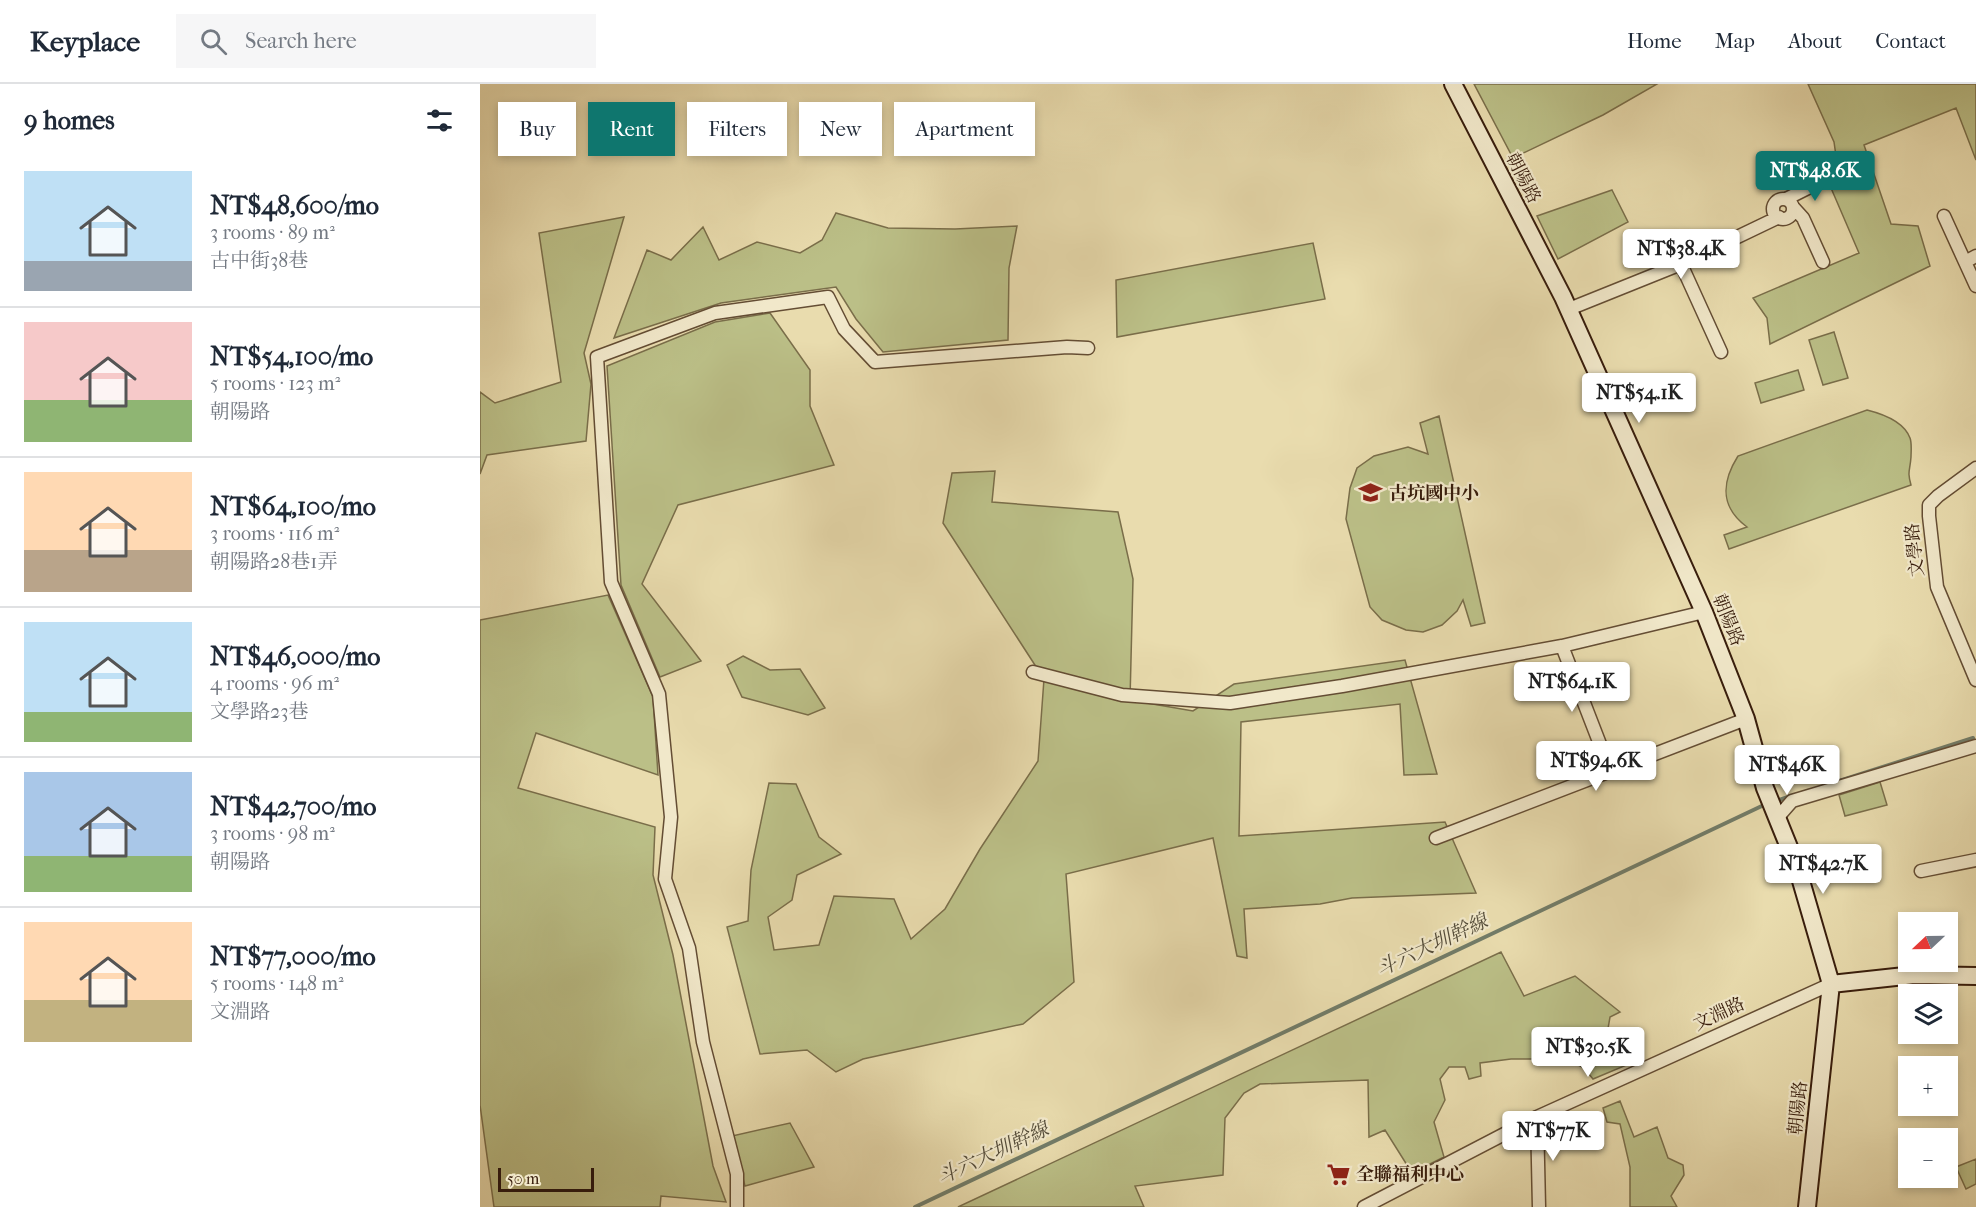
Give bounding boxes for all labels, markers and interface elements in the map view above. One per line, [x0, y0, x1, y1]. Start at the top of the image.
search box [176, 14, 596, 68]
text: Keyplace [30, 25, 140, 58]
icon: search [197, 25, 230, 58]
text: Search here [245, 28, 357, 54]
text: Home [1627, 29, 1682, 53]
text: Map [1715, 29, 1755, 53]
text: About [1788, 29, 1842, 53]
text: Contact [1875, 29, 1946, 53]
chip: Buy [498, 102, 576, 156]
chip: Rent [588, 102, 675, 156]
chip: Filters [687, 102, 787, 156]
chip: New [799, 102, 882, 156]
chip: Apartment [894, 102, 1035, 156]
icon: filters [423, 104, 456, 137]
text: 9 homes [24, 105, 115, 136]
street label: 朝陽路 [1501, 149, 1545, 207]
pin: NT$48.6K [1753, 151, 1877, 202]
text: NT$48.6K [1770, 159, 1860, 182]
text: NT$48,600/mo [210, 190, 379, 221]
icon: home [72, 195, 144, 267]
text: 3 rooms · 89 m² [210, 221, 335, 244]
pin: NT$38.4K [1619, 229, 1743, 280]
text: NT$38.4K [1637, 237, 1725, 260]
text: 古中街38巷 [210, 249, 308, 272]
text: NT$54,100/mo [210, 341, 373, 372]
icon: home [72, 346, 144, 418]
text: 5 rooms · 123 m² [210, 372, 340, 395]
pin: NT$54.1K [1577, 373, 1701, 424]
text: NT$54.1K [1596, 381, 1682, 404]
text: 朝陽路 [210, 400, 270, 423]
school or university icon: 古坑國中小 [1358, 480, 1384, 506]
place label: 古坑國中小 [1389, 483, 1479, 504]
text: NT$64,100/mo [210, 491, 376, 522]
icon: home [72, 496, 144, 568]
text: 3 rooms · 116 m² [210, 522, 339, 545]
street label: 文學路 [1902, 522, 1928, 578]
text: 朝陽路28巷1弄 [210, 550, 337, 573]
street label: 朝陽路 [1708, 591, 1748, 649]
text: NT$46,000/mo [210, 641, 380, 672]
icon: home [72, 646, 144, 718]
pin: NT$64.1K [1510, 662, 1634, 713]
text: NT$64.1K [1528, 670, 1616, 693]
text: 4 rooms · 96 m² [210, 672, 339, 695]
text: 文學路23巷 [210, 700, 309, 723]
pin: NT$94.6K [1534, 741, 1658, 792]
pin: NT$46K [1738, 745, 1836, 796]
text: NT$94.6K [1550, 749, 1642, 772]
text: NT$46K [1749, 753, 1825, 776]
text: NT$42,700/mo [210, 791, 376, 822]
icon: home [72, 796, 144, 868]
text: 3 rooms · 98 m² [210, 822, 335, 845]
pin: NT$42.7K [1761, 844, 1885, 895]
text: 朝陽路 [210, 850, 270, 873]
text: NT$42.7K [1779, 852, 1867, 875]
water label: 斗六大圳幹線 [1373, 908, 1493, 981]
north arrow [1898, 912, 1958, 972]
map controls [1898, 912, 1958, 1188]
text: NT$77,000/mo [210, 941, 376, 972]
icon: home [72, 946, 144, 1018]
text: 5 rooms · 148 m² [210, 972, 344, 995]
button: layers [1898, 984, 1958, 1044]
street label: 文淵路 [1690, 993, 1748, 1035]
text: 文淵路 [210, 1000, 270, 1023]
pin: NT$30.5K [1526, 1027, 1650, 1078]
text: NT$30.5K [1545, 1035, 1631, 1058]
button: + [1898, 1056, 1958, 1116]
street label: 朝陽路 [1785, 1080, 1811, 1136]
pin: NT$77K [1504, 1111, 1602, 1162]
water label: 斗六大圳幹線 [934, 1116, 1054, 1189]
text: NT$77K [1516, 1119, 1590, 1142]
button: − [1898, 1128, 1958, 1188]
supermarket icon: 全聯福利中心 [1325, 1161, 1351, 1187]
place label: 全聯福利中心 [1356, 1164, 1464, 1185]
scale bar [498, 1165, 594, 1192]
text: 50 m [507, 1169, 539, 1188]

